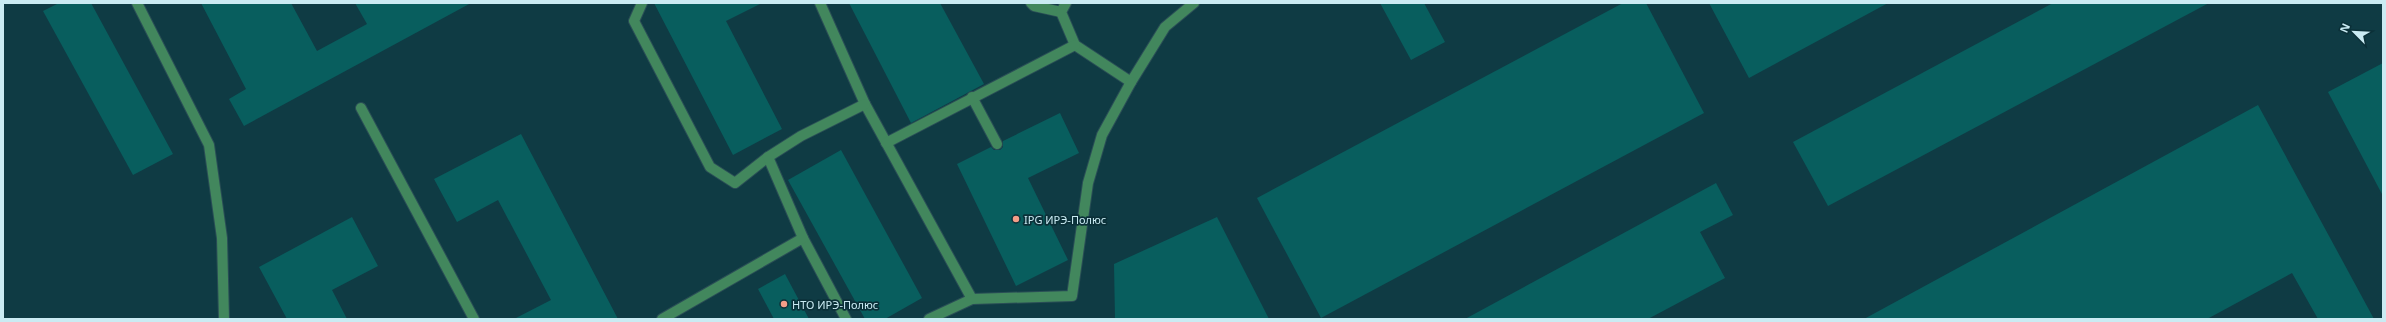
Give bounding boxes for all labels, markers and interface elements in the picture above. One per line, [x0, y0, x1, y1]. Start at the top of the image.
north arrow [2334, 12, 2374, 52]
text: N [2336, 21, 2353, 35]
place label: IPG ИРЭ-Полюс [1024, 212, 1106, 227]
marker: IPG ИРЭ-Полюс [1011, 214, 1021, 224]
place label: НТО ИРЭ-Полюс [792, 297, 878, 312]
marker: НТО ИРЭ-Полюс [779, 299, 789, 309]

